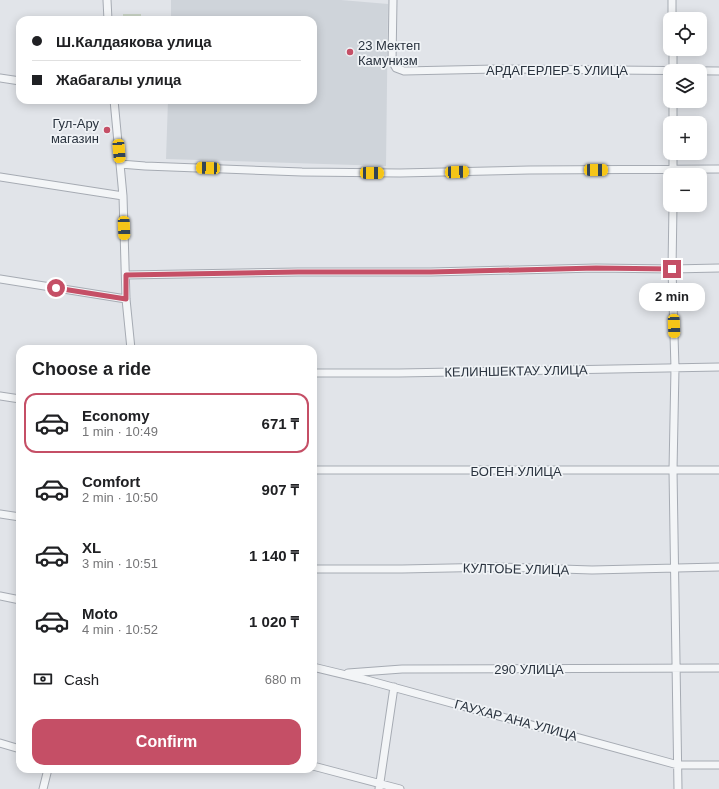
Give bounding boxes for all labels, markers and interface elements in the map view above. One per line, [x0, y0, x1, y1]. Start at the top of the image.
map controls [663, 12, 707, 212]
button: locate [663, 12, 707, 56]
text: Ш.Калдаякова улица [56, 33, 212, 50]
place label: 23 Мектеп Камунизм [358, 38, 420, 68]
marker: 23 Мектеп Камунизм [345, 47, 355, 57]
street label: АРДАГЕРЛЕР 5 УЛИЦА [486, 63, 628, 78]
button: layers [663, 64, 707, 108]
text: Жабагалы улица [56, 71, 181, 88]
place label: Гул-Ару магазин [51, 116, 99, 146]
button: + [663, 116, 707, 160]
marker: Гул-Ару магазин [102, 125, 112, 135]
car [112, 139, 126, 163]
car [196, 162, 220, 174]
car [584, 164, 608, 176]
car [445, 166, 469, 178]
car [360, 167, 384, 179]
button: − [663, 168, 707, 212]
car [118, 216, 130, 240]
route end [663, 260, 681, 278]
route start [47, 279, 65, 297]
callout: 2 min [639, 283, 705, 311]
text: 2 min [655, 289, 689, 304]
car [668, 314, 680, 338]
text: Choose a ride [32, 359, 151, 379]
street label: КЕЛИНШЕКТАУ УЛИЦА [444, 362, 588, 380]
icon: car [34, 405, 70, 441]
text: Economy [82, 407, 150, 424]
text: 671 ₸ [262, 415, 299, 432]
text: 1 min · 10:49 [82, 424, 158, 439]
street label: БОГЕН УЛИЦА [470, 464, 562, 479]
icon: car [34, 471, 70, 507]
text: Comfort [82, 473, 140, 490]
text: 907 ₸ [262, 481, 299, 498]
text: 2 min · 10:50 [82, 490, 158, 505]
icon: car [34, 537, 70, 573]
text: XL [82, 539, 101, 556]
text: 1 140 ₸ [249, 547, 299, 564]
text: 3 min · 10:51 [82, 556, 158, 571]
street label: КУЛТОЬЕ УЛИЦА [463, 561, 570, 577]
icon: car [34, 603, 70, 639]
text: Moto [82, 605, 118, 622]
text: 1 020 ₸ [249, 613, 299, 630]
text: 4 min · 10:52 [82, 622, 158, 637]
street label: 290 УЛИЦА [494, 662, 564, 677]
icon: cash [32, 668, 54, 690]
text: Cash [64, 671, 99, 688]
text: 680 m [265, 672, 301, 687]
street label: ГАУХАР АНА УЛИЦА [453, 696, 579, 744]
button: Confirm [32, 719, 301, 765]

